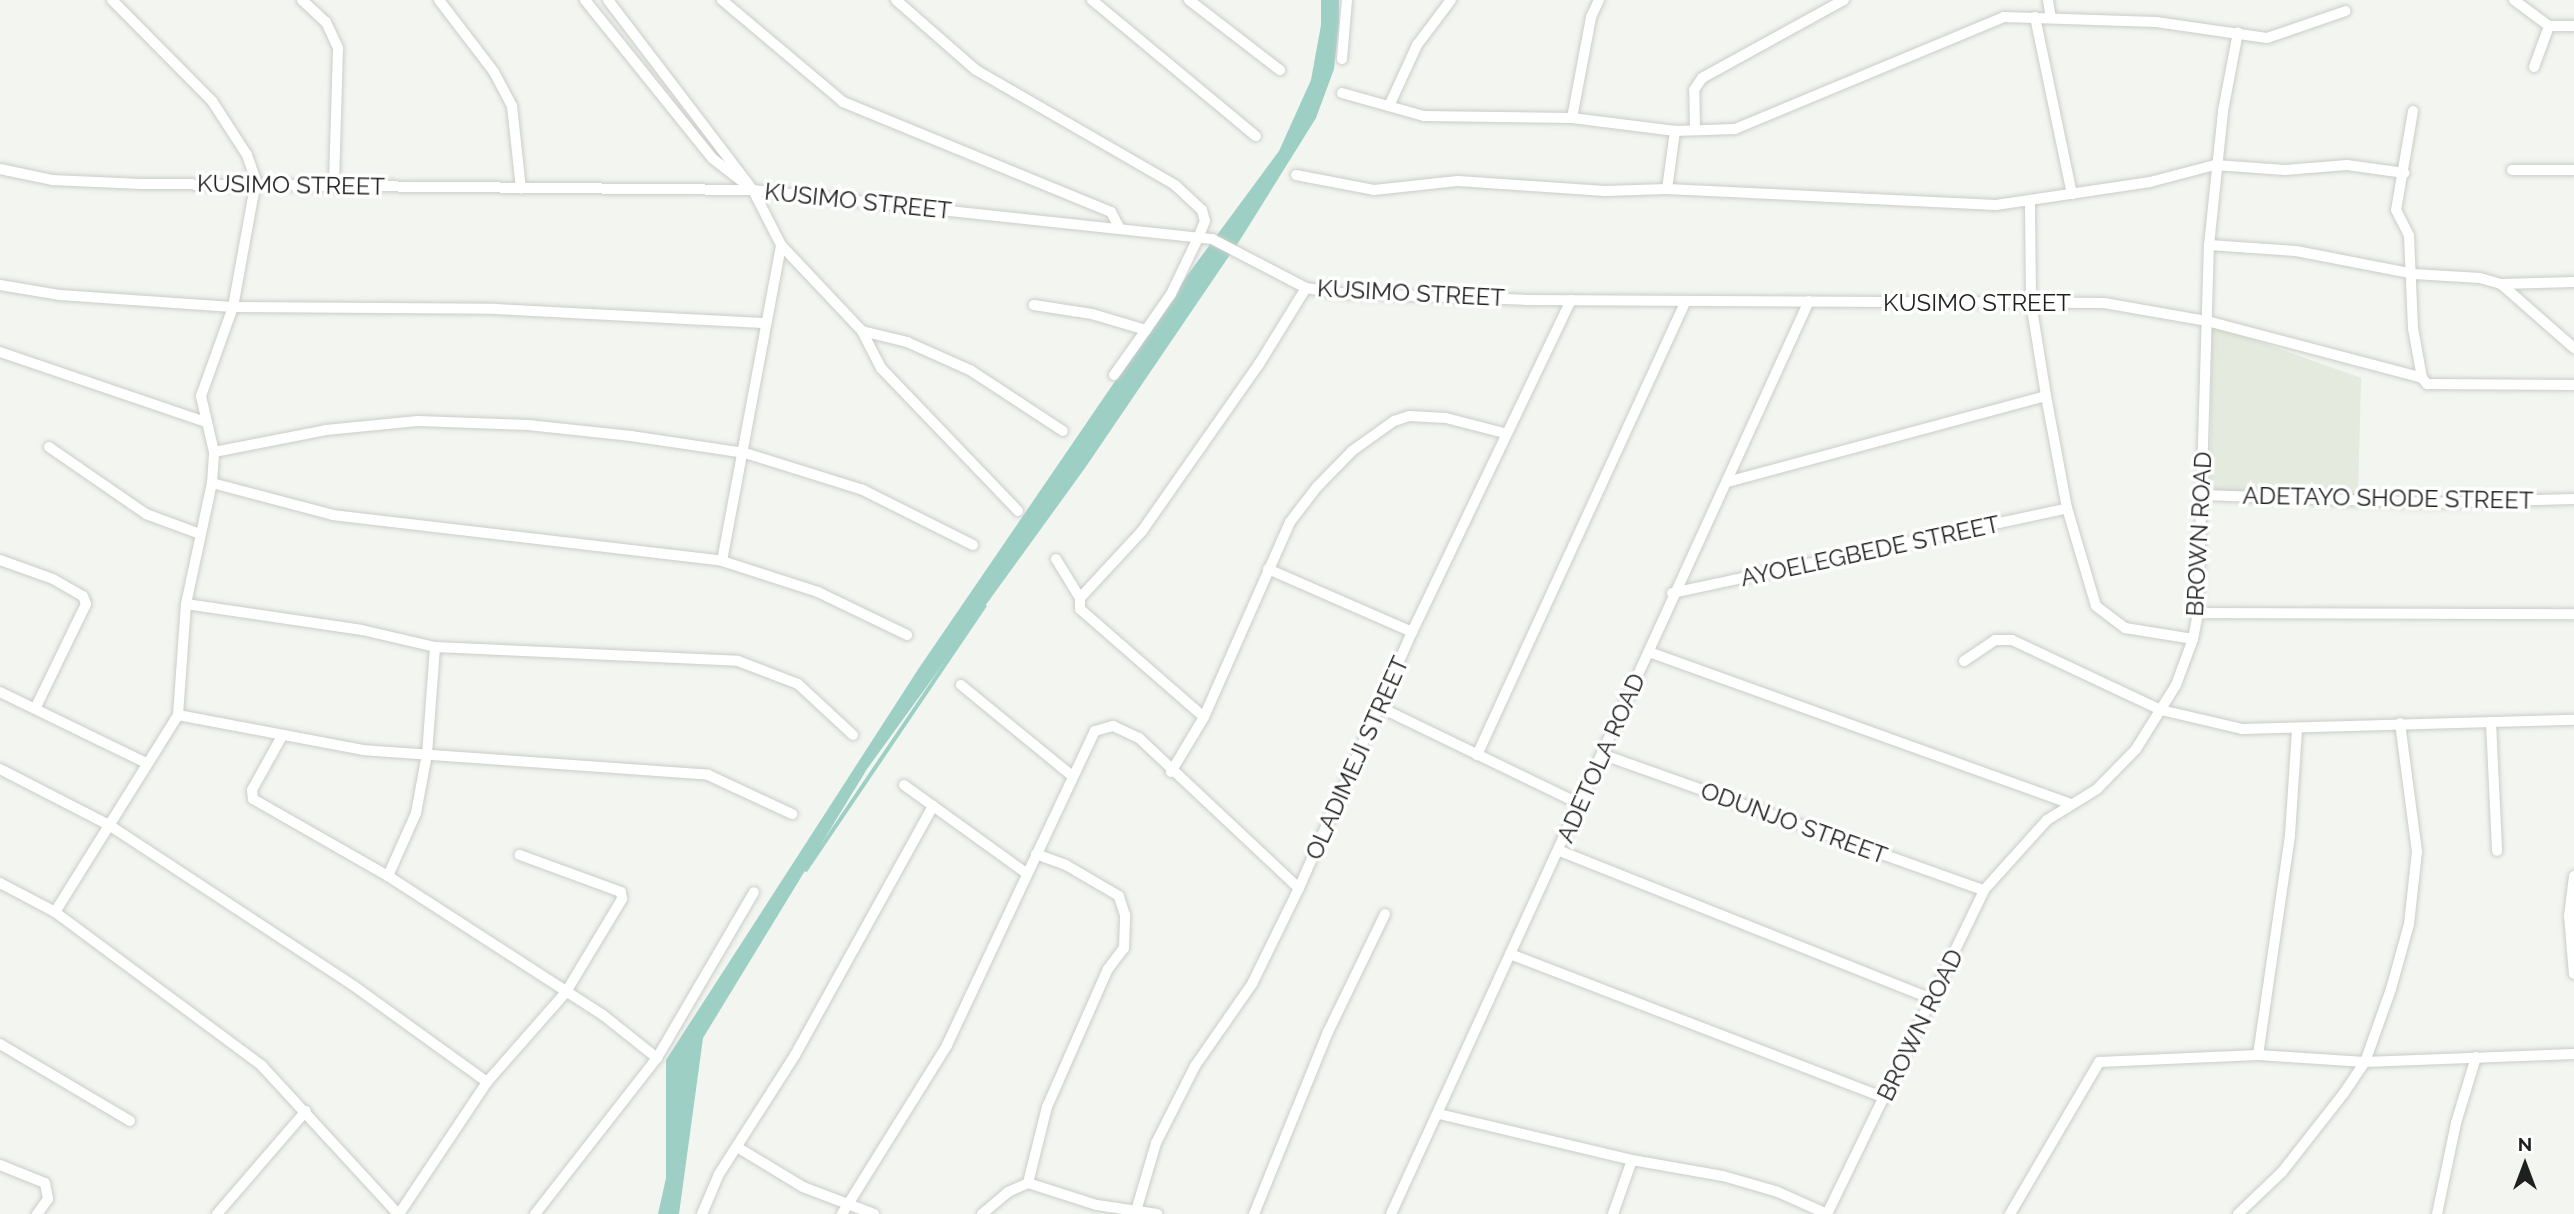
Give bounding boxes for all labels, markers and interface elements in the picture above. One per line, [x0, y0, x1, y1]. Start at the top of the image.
street label: KUSIMO STREET [197, 169, 385, 201]
street label: KUSIMO STREET [763, 177, 953, 225]
street label: KUSIMO STREET [1316, 274, 1506, 312]
street label: KUSIMO STREET [1883, 289, 2071, 317]
street label: BROWN ROAD [2180, 451, 2218, 617]
street label: ADETAYO SHODE STREET [2242, 481, 2534, 515]
street label: AYOELEGBEDE STREET [1738, 509, 2002, 593]
street label: OLADIMEJI STREET [1299, 652, 1415, 864]
street label: ADETOLA ROAD [1551, 669, 1651, 847]
street label: ODUNJO STREET [1697, 776, 1891, 870]
street label: BROWN ROAD [1871, 944, 1969, 1106]
north arrow [2490, 1130, 2560, 1200]
text: N [2518, 1133, 2532, 1155]

